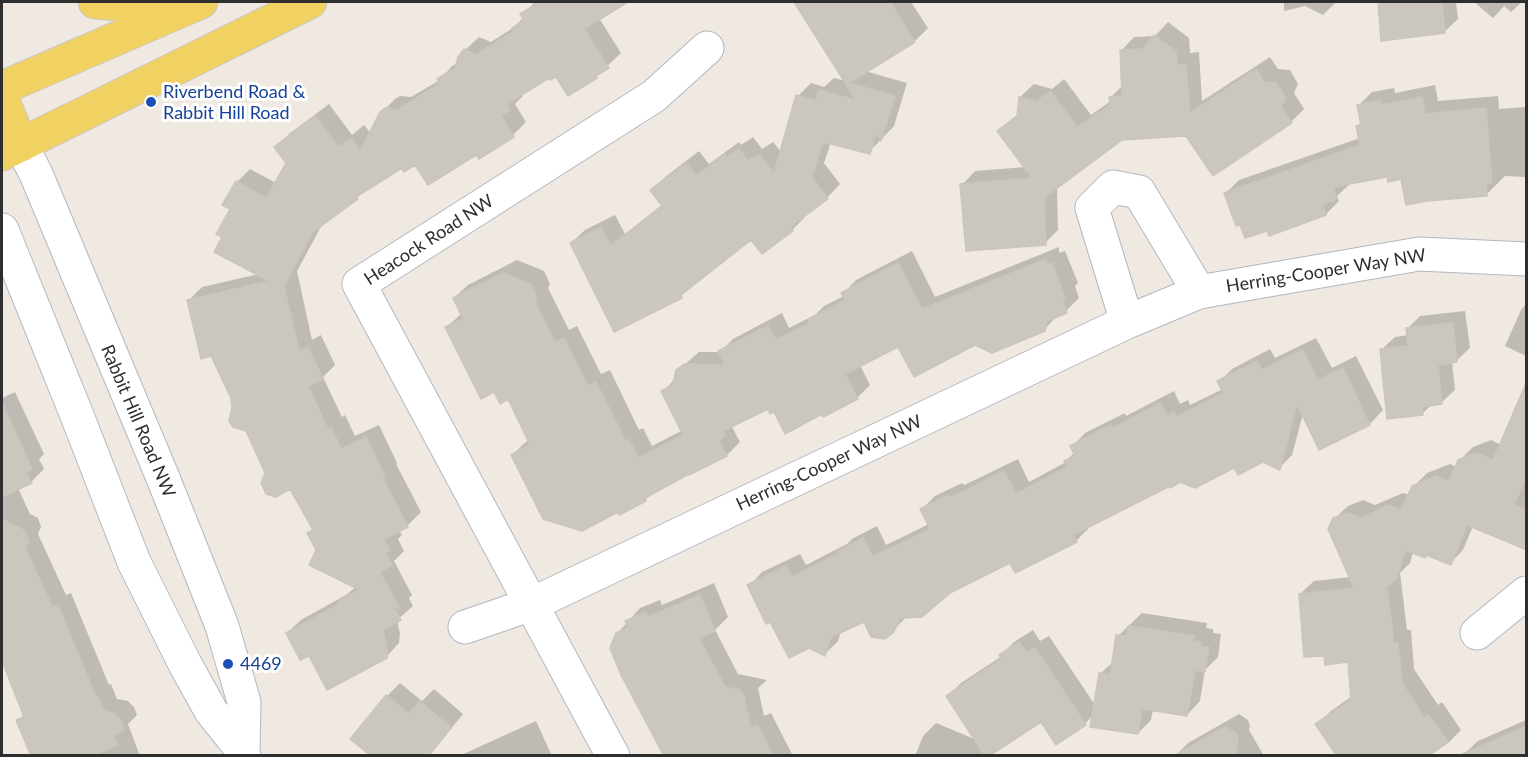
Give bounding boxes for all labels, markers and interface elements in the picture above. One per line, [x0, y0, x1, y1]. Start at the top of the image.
place label: Riverbend Road & Rabbit Hill Road [163, 81, 305, 124]
marker: Riverbend Road & Rabbit Hill Road [144, 95, 158, 109]
street label: Heacock Road NW [360, 190, 498, 290]
street label: Herring-Cooper Way NW [1224, 245, 1428, 297]
street label: Rabbit Hill Road NW [96, 341, 180, 501]
street label: Herring-Cooper Way NW [733, 411, 925, 515]
place label: 4469 [240, 653, 282, 675]
marker: 4469 [221, 657, 235, 671]

